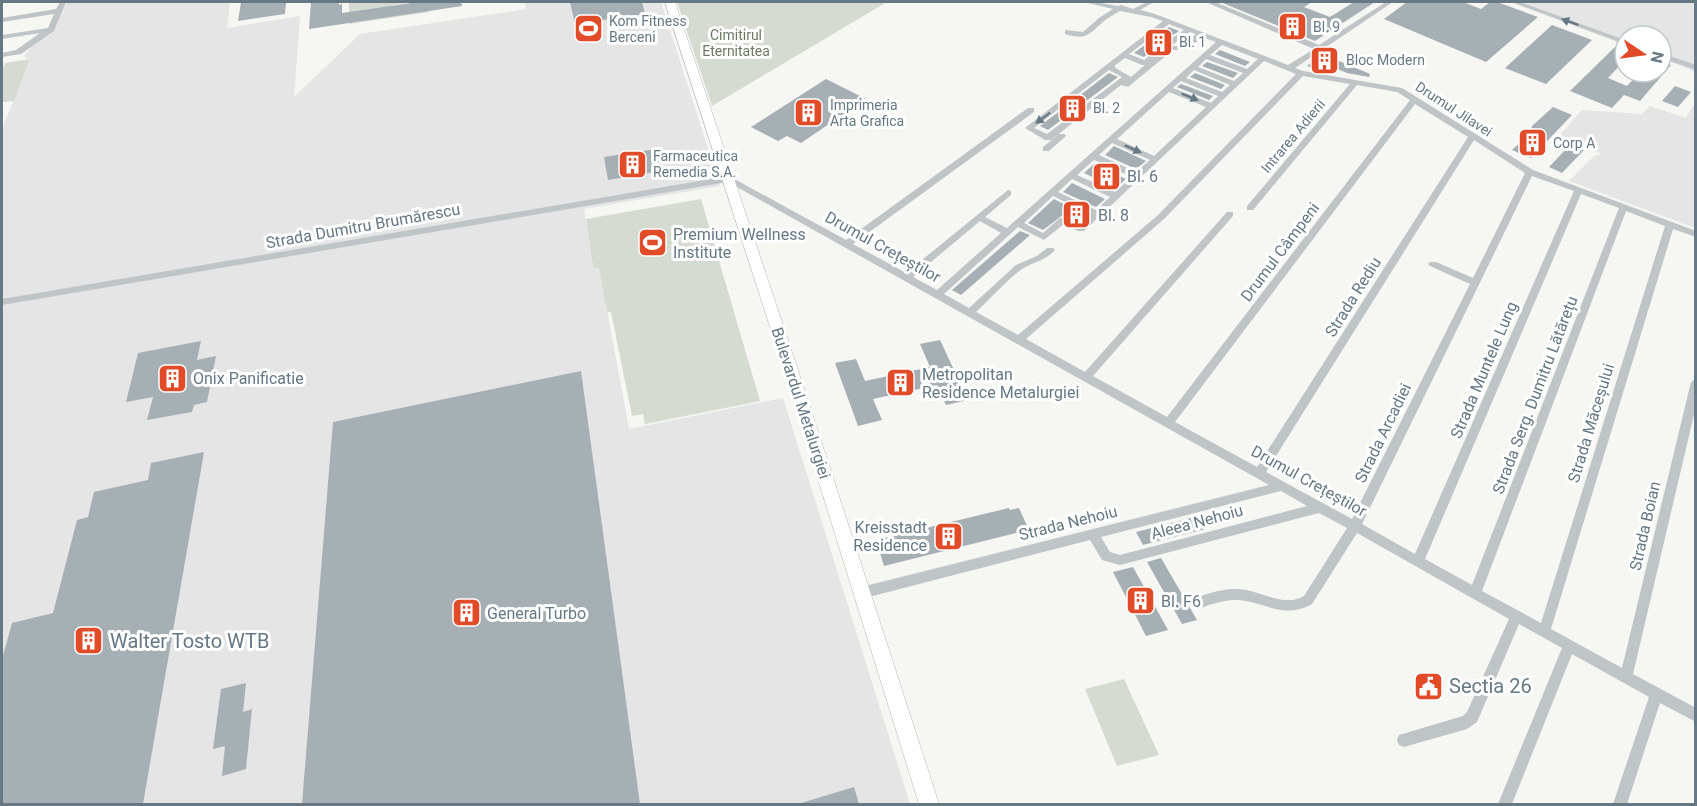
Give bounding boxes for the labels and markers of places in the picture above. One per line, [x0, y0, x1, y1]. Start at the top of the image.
building icon: Bl. 9 [1276, 11, 1308, 43]
sports icon: Kom Fitness Berceni [572, 13, 604, 45]
place label: Kom Fitness Berceni [609, 13, 687, 45]
place label: Bl. 9 [1313, 19, 1340, 35]
building icon: Bl. 1 [1142, 26, 1174, 58]
place label: Bl. 1 [1179, 34, 1206, 50]
building icon: Bloc Modern [1309, 44, 1341, 76]
place label: Bloc Modern [1346, 52, 1425, 68]
building icon: Bl. 2 [1056, 92, 1088, 124]
building icon: Imprimeria Arta Grafica [793, 97, 825, 129]
place label: Imprimeria Arta Grafica [830, 97, 904, 129]
place label: Bl. 2 [1093, 100, 1120, 116]
building icon: Corp A [1516, 127, 1548, 159]
place label: Corp A [1553, 135, 1595, 151]
building icon: Farmaceutica Remedia S.A. [616, 148, 648, 180]
place label: Farmaceutica Remedia S.A. [653, 148, 738, 180]
building icon: Bl. 6 [1090, 160, 1122, 192]
place label: Bl. 6 [1127, 167, 1158, 186]
building icon: Bl. 8 [1061, 199, 1093, 231]
place label: Bl. 8 [1098, 206, 1129, 225]
place label: Premium Wellness Institute [673, 225, 806, 262]
sports icon: Premium Wellness Institute [636, 227, 668, 259]
building icon: Onix Panificatie [156, 362, 188, 394]
place label: Metropolitan Residence Metalurgiei [922, 365, 1079, 402]
building icon: Metropolitan Residence Metalurgiei [885, 367, 917, 399]
place label: Onix Panificatie [193, 369, 304, 388]
place label: Kreisstadt Residence [853, 518, 927, 555]
building icon: Kreisstadt Residence [932, 520, 964, 552]
building icon: Bl. F6 [1124, 585, 1156, 617]
place label: Bl. F6 [1161, 592, 1201, 611]
building icon: General Turbo [450, 597, 482, 629]
place label: General Turbo [487, 604, 586, 623]
building icon: Walter Tosto WTB [73, 625, 105, 657]
place label: Walter Tosto WTB [110, 629, 269, 653]
public building icon: Sectia 26 [1412, 670, 1444, 702]
place label: Sectia 26 [1449, 674, 1532, 698]

